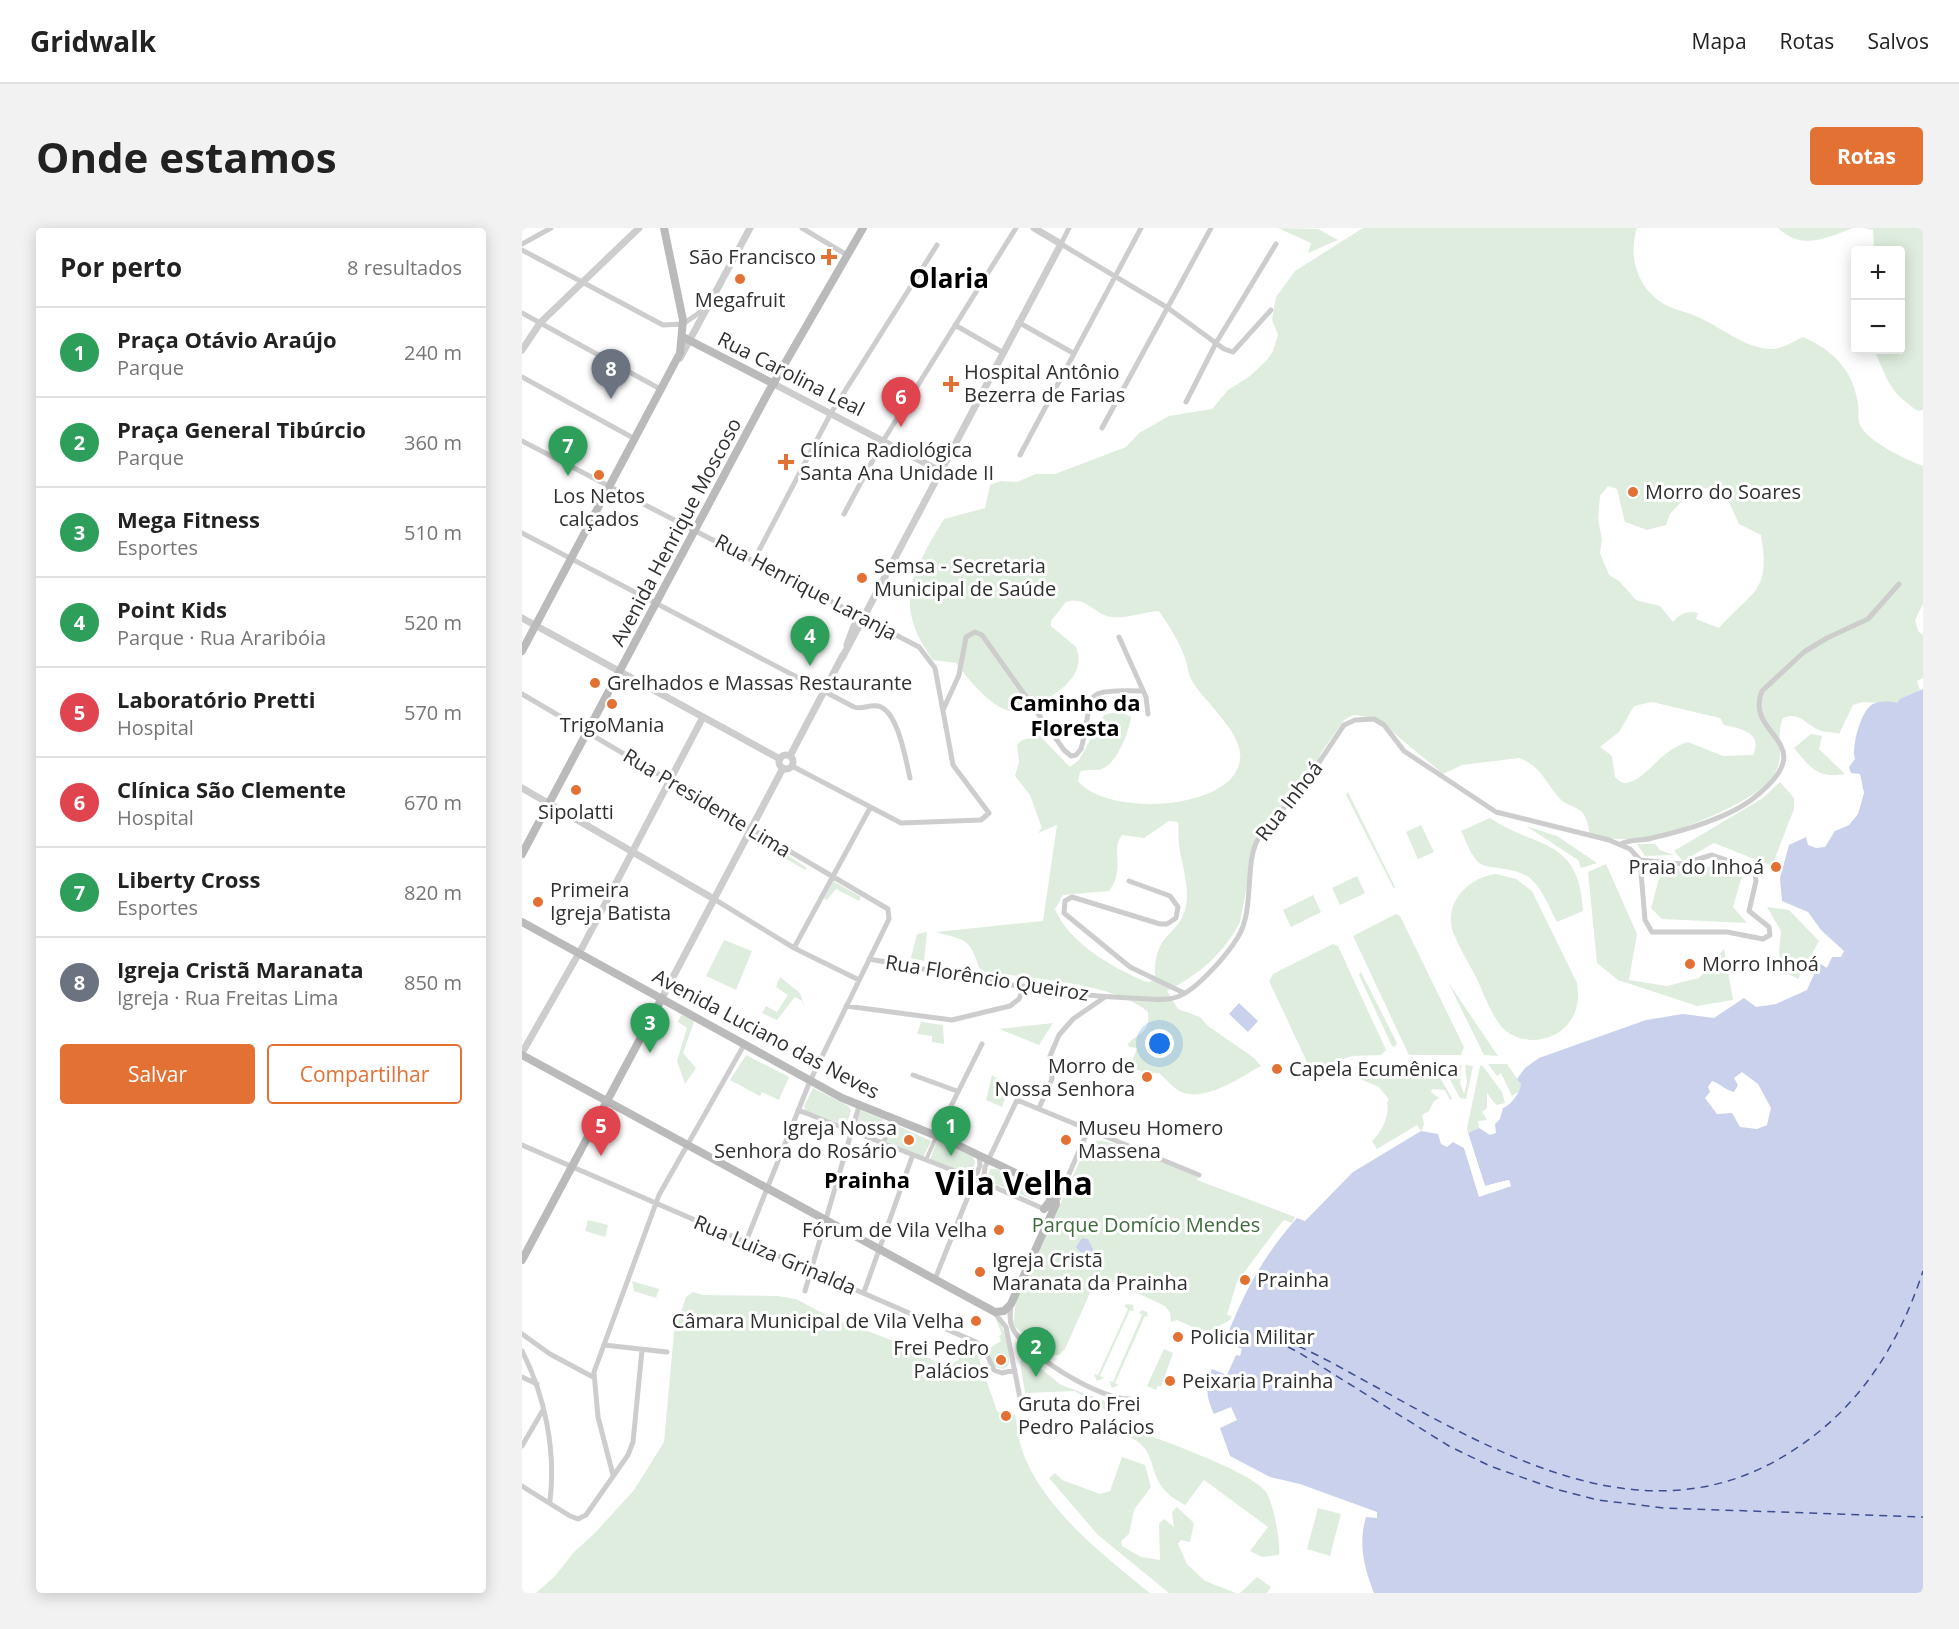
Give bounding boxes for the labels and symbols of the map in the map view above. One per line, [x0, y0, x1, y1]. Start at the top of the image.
place label: São Francisco [689, 243, 816, 270]
marker: São Francisco [820, 248, 838, 266]
district label: Olaria [909, 260, 989, 296]
marker: Megafruit [733, 272, 747, 286]
place label: Megafruit [695, 286, 785, 313]
street label: Rua Carolina Leal [713, 325, 869, 422]
pin: 8 [592, 350, 631, 399]
place label: Hospital Antônio Bezerra de Farias [964, 358, 1125, 408]
marker: Hospital Antônio Bezerra de Farias [942, 375, 960, 393]
pin: 6 [882, 378, 920, 427]
street label: Avenida Henrique Moscoso [604, 413, 747, 651]
pin: 7 [548, 426, 588, 476]
place label: Clínica Radiológica Santa Ana Unidade II [800, 436, 994, 486]
marker: Clínica Radiológica Santa Ana Unidade II [777, 453, 795, 471]
marker: Los Netos calçados [592, 468, 606, 482]
place label: Morro do Soares [1645, 478, 1801, 505]
place label: Los Netos calçados [553, 482, 645, 532]
marker: Morro do Soares [1626, 485, 1640, 499]
street label: Rua Henrique Laranja [710, 527, 902, 646]
place label: Semsa - Secretaria Municipal de Saúde [874, 552, 1056, 602]
marker: Semsa - Secretaria Municipal de Saúde [855, 571, 869, 585]
pin: 4 [790, 616, 830, 666]
place label: Grelhados e Massas Restaurante [607, 669, 912, 696]
marker: Grelhados e Massas Restaurante [588, 676, 602, 690]
district label: Caminho da Floresta [1009, 687, 1141, 742]
marker: TrigoMania [605, 697, 619, 711]
place label: TrigoMania [560, 711, 664, 738]
street label: Rua Presidente Lima [618, 742, 796, 863]
street label: Rua Inhoá [1249, 755, 1328, 846]
marker: Sipolatti [569, 783, 583, 797]
place label: Sipolatti [538, 798, 614, 825]
place label: Praia do Inhoá [1629, 853, 1764, 880]
marker: Praia do Inhoá [1769, 860, 1783, 874]
place label: Primeira Igreja Batista [550, 876, 671, 926]
marker: Primeira Igreja Batista [531, 895, 545, 909]
street label: Rua Florêncio Queiroz [883, 948, 1091, 1007]
place label: Morro Inhoá [1702, 950, 1819, 977]
marker: Morro Inhoá [1683, 957, 1697, 971]
street label: Avenida Luciano das Neves [648, 962, 884, 1105]
pin: 3 [630, 1004, 670, 1053]
your location [1145, 1029, 1174, 1058]
place label: Morro de Nossa Senhora [994, 1052, 1135, 1102]
place label: Capela Ecumênica [1289, 1055, 1458, 1082]
marker: Capela Ecumênica [1270, 1062, 1284, 1076]
marker: Morro de Nossa Senhora [1140, 1070, 1154, 1084]
pin: 5 [582, 1106, 620, 1156]
pin: 1 [932, 1106, 970, 1156]
place label: Igreja Nossa Senhora do Rosário [714, 1114, 897, 1164]
place label: Museu Homero Massena [1078, 1114, 1223, 1164]
marker: Igreja Nossa Senhora do Rosário [902, 1133, 916, 1147]
marker: Museu Homero Massena [1059, 1133, 1073, 1147]
district label: Vila Velha [935, 1161, 1093, 1204]
district label: Prainha [824, 1164, 910, 1194]
street label: Rua Luiza Grinalda [690, 1208, 861, 1301]
park label: Parque Domício Mendes [1032, 1211, 1260, 1238]
place label: Fórum de Vila Velha [802, 1216, 987, 1243]
marker: Fórum de Vila Velha [992, 1223, 1006, 1237]
place label: Igreja Cristã Maranata da Prainha [992, 1246, 1188, 1296]
marker: Igreja Cristã Maranata da Prainha [973, 1265, 987, 1279]
place label: Prainha [1257, 1266, 1329, 1293]
marker: Prainha [1238, 1273, 1252, 1287]
place label: Câmara Municipal de Vila Velha [672, 1307, 964, 1334]
marker: Câmara Municipal de Vila Velha [969, 1314, 983, 1328]
place label: Policia Militar [1190, 1323, 1315, 1350]
pin: 2 [1016, 1328, 1056, 1377]
marker: Policia Militar [1171, 1330, 1185, 1344]
place label: Frei Pedro Palácios [893, 1334, 989, 1384]
marker: Frei Pedro Palácios [994, 1353, 1008, 1367]
place label: Peixaria Prainha [1182, 1367, 1333, 1394]
marker: Peixaria Prainha [1163, 1374, 1177, 1388]
place label: Gruta do Frei Pedro Palácios [1018, 1390, 1154, 1440]
marker: Gruta do Frei Pedro Palácios [999, 1409, 1013, 1423]

